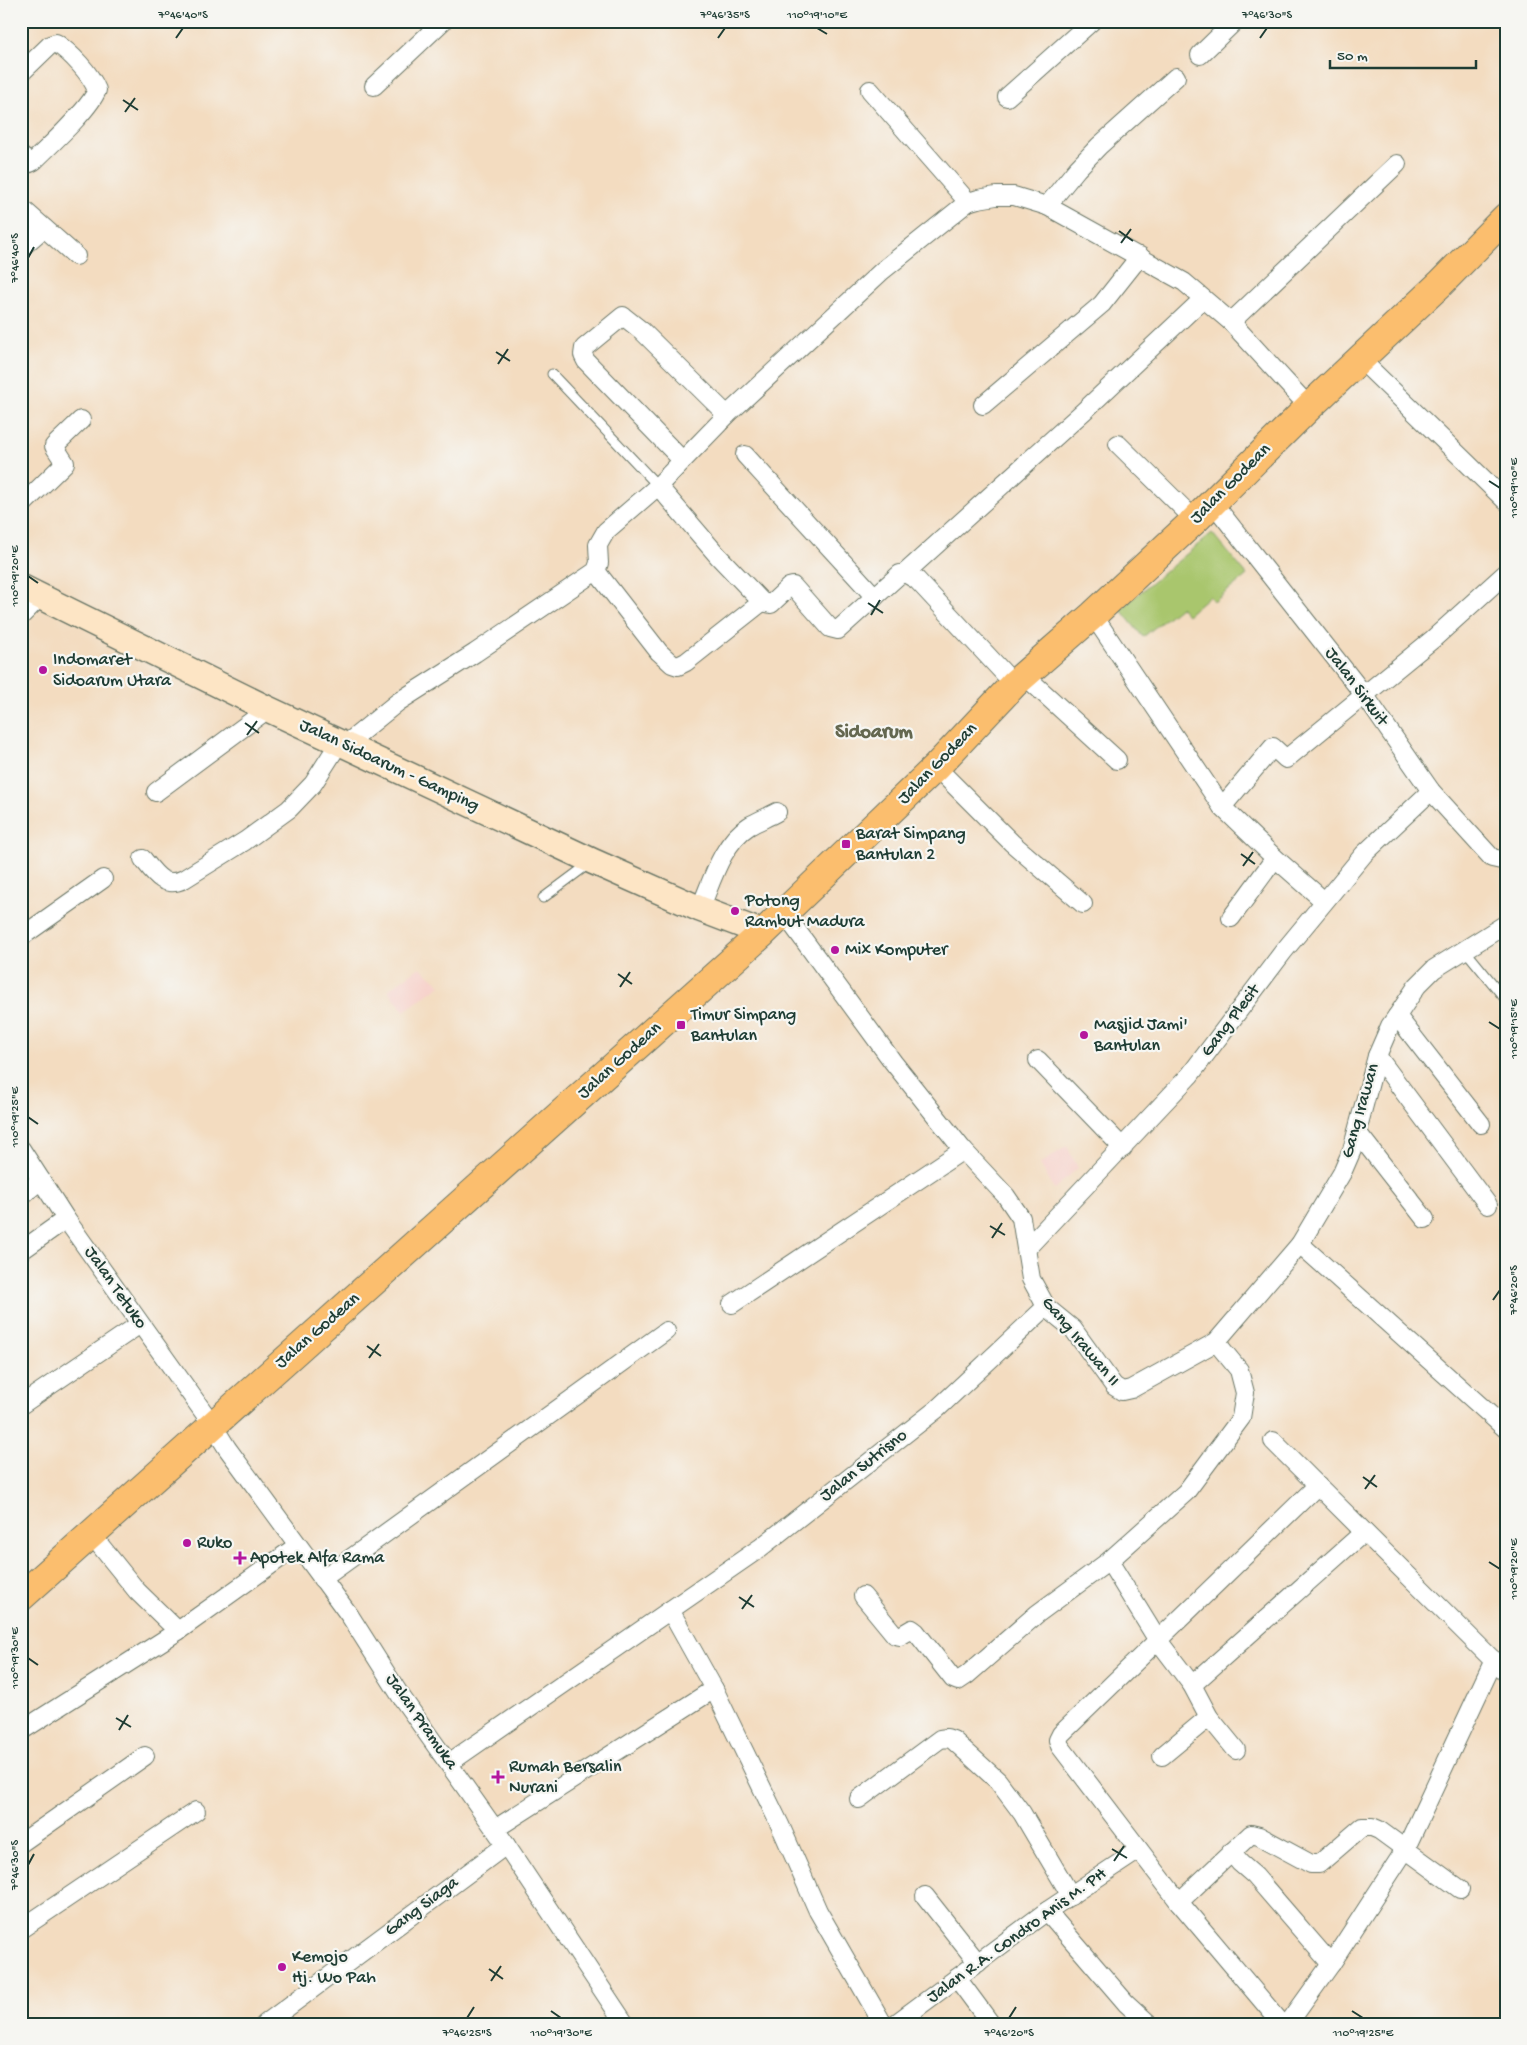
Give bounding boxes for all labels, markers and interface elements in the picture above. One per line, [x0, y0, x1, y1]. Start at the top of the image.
text: 7°46'40"S [157, 9, 208, 23]
text: 7°46'35"S [699, 9, 750, 23]
text: 110°19'10"E [786, 9, 847, 23]
text: 7°46'30"S [1241, 9, 1292, 23]
scale bar [1330, 38, 1476, 70]
text: 50 m [1337, 48, 1368, 66]
text: 7°46'40"S [9, 233, 23, 284]
street label: Jalan Godean [1186, 439, 1276, 529]
text: 110°19'10"E [1508, 458, 1522, 519]
text: 110°19'20"E [9, 545, 23, 607]
street label: Jalan Sirkuit [1320, 644, 1393, 732]
place label: Indomaret Sidoarum Utara [53, 650, 172, 692]
marker: Indomaret Sidoarum Utara [37, 664, 49, 676]
street label: Jalan Sidoarum - Gamping [296, 715, 482, 817]
street label: Jalan Godean [894, 718, 982, 809]
district label: Sidoarum [835, 722, 914, 745]
place label: Barat Simpang Bantulan 2 [855, 824, 966, 866]
marker: Barat Simpang Bantulan 2 [840, 838, 852, 850]
place label: Potong Rambut Madura [744, 891, 866, 933]
marker: Potong Rambut Madura [729, 905, 741, 917]
place label: Mix Komputer [845, 940, 949, 961]
marker: Mix Komputer [829, 944, 841, 956]
street label: Gang Plecit [1197, 979, 1266, 1061]
text: 110°19'15"E [1508, 999, 1522, 1060]
place label: Timur Simpang Bantulan [690, 1005, 796, 1047]
place label: Masjid Jami' Bantulan [1093, 1015, 1188, 1057]
street label: Jalan Godean [574, 1018, 667, 1104]
marker: Timur Simpang Bantulan [675, 1019, 687, 1031]
marker: Masjid Jami' Bantulan [1078, 1029, 1090, 1041]
street label: Gang Irawan [1337, 1061, 1385, 1161]
text: 110°19'25"E [9, 1086, 23, 1148]
street label: Jalan Tetuko [79, 1243, 151, 1333]
text: 7°46'20"S [1508, 1265, 1522, 1316]
street label: Jalan Godean [271, 1288, 365, 1373]
street label: Gang Irawan II [1036, 1293, 1124, 1391]
street label: Jalan Sutrisno [816, 1425, 912, 1507]
place label: Ruko [197, 1533, 232, 1554]
marker: Ruko [181, 1537, 193, 1549]
text: 110°19'20"E [1508, 1538, 1522, 1600]
place label: Apotek Alfa Rama [250, 1548, 385, 1569]
marker: Apotek Alfa Rama [234, 1552, 246, 1564]
text: 110°19'30"E [9, 1627, 23, 1690]
street label: Jalan Pramuka [380, 1670, 462, 1775]
place label: Rumah Bersalin Nurani [509, 1757, 622, 1799]
marker: Rumah Bersalin Nurani [491, 1770, 505, 1784]
text: 7°46'30"S [9, 1840, 23, 1891]
street label: Jalan R.A. Condro Anis M. PH [923, 1863, 1111, 2008]
street label: Gang Siaga [381, 1872, 464, 1942]
place label: Kemojo Hj. Wo Pah [292, 1947, 376, 1989]
marker: Kemojo Hj. Wo Pah [276, 1961, 288, 1973]
text: 7°46'25"S [441, 2027, 492, 2041]
text: 110°19'30"E [529, 2027, 592, 2041]
text: 7°46'20"S [983, 2027, 1034, 2041]
text: 110°19'25"E [1332, 2027, 1394, 2041]

